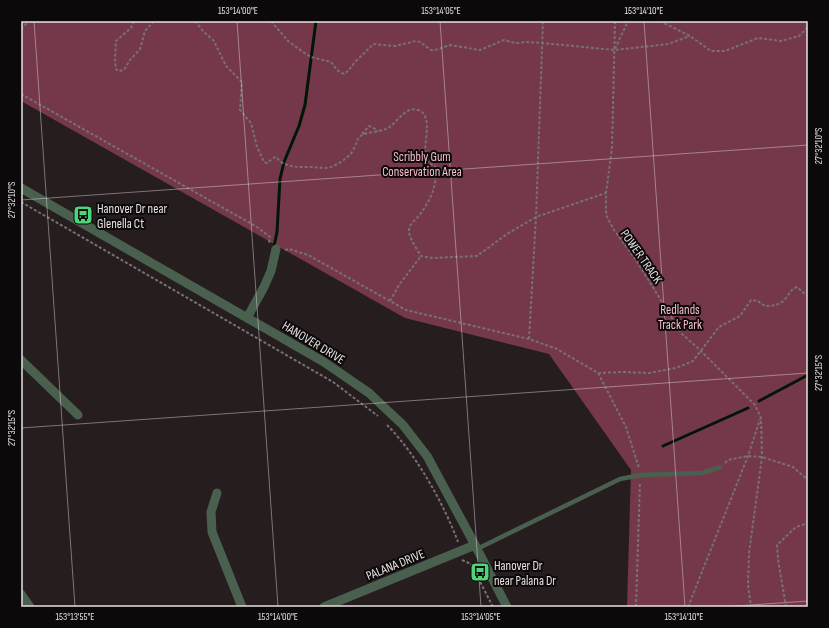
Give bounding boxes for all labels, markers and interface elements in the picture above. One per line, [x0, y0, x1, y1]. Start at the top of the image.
text: 153°14'00"E [218, 5, 258, 17]
text: 153°14'05"E [421, 5, 461, 17]
text: 153°14'10"E [625, 5, 663, 17]
text: 27°32'10"S [813, 128, 825, 164]
park label: Scribbly Gum Conservation Area [382, 149, 462, 180]
text: 27°32'10"S [6, 182, 18, 218]
place label: Hanover Dr near Glenella Ct [97, 201, 167, 232]
bus stop icon: Hanover Dr near Glenella Ct [72, 204, 94, 226]
street label: POWER TRACK [617, 226, 666, 287]
park label: Redlands Track Park [658, 302, 702, 333]
street label: HANOVER DRIVE [279, 318, 348, 368]
text: 27°32'15"S [813, 355, 825, 391]
text: 27°32'15"S [6, 410, 18, 446]
street label: PALANA DRIVE [364, 546, 427, 584]
place label: Hanover Dr near Palana Dr [494, 558, 556, 589]
bus stop icon: Hanover Dr near Palana Dr [469, 561, 491, 583]
text: 153°13'55"E [56, 611, 94, 623]
text: 153°14'00"E [258, 611, 298, 623]
text: 153°14'05"E [461, 611, 501, 623]
text: 153°14'10"E [665, 611, 703, 623]

